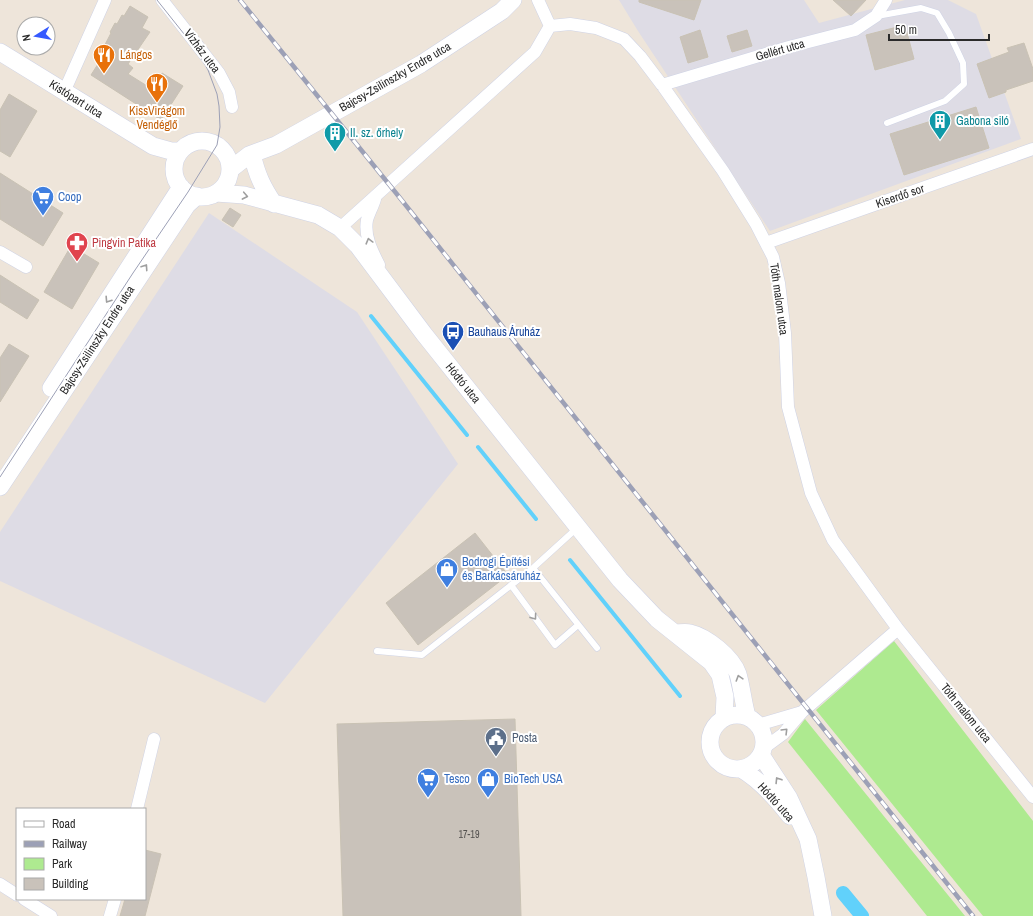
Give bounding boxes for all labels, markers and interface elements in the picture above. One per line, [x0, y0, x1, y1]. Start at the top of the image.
north arrow [16, 16, 56, 56]
scale bar [889, 16, 989, 42]
text: 50 m [895, 22, 917, 38]
street label: Vízház utca [180, 26, 224, 77]
text: N [19, 33, 34, 42]
street label: Gellért utca [754, 35, 807, 65]
street label: Bajcsy-Zsilinszky Endre utca [336, 38, 454, 116]
restaurant icon: Lángos [91, 42, 117, 75]
place label: Lángos [120, 47, 152, 63]
restaurant icon: KissVirágom Vendéglő [144, 71, 170, 104]
street label: Kistópart utca [46, 76, 106, 122]
place label: KissVirágom Vendéglő [129, 103, 185, 133]
building icon: Gabona siló [927, 108, 953, 141]
place label: Gabona siló [956, 113, 1009, 129]
building icon: II. sz. őrhely [322, 120, 348, 153]
place label: II. sz. őrhely [350, 125, 403, 141]
street label: Kiserdő sor [874, 180, 927, 212]
supermarket icon: Coop [30, 184, 56, 217]
place label: Coop [58, 189, 82, 205]
one-way arrow [242, 191, 248, 200]
pharmacy icon: Pingvin Patika [64, 230, 90, 263]
place label: Pingvin Patika [92, 235, 157, 251]
one-way arrow [365, 238, 374, 245]
street label: Tóth malom utca [766, 262, 792, 336]
one-way arrow [140, 264, 148, 271]
street label: Bajcsy-Zsilinszky Endre utca [56, 282, 138, 397]
one-way arrow [105, 296, 113, 303]
bus stop icon: Bauhaus Áruház [440, 319, 466, 352]
place label: Bauhaus Áruház [468, 324, 540, 340]
street label: Hódtó utca [442, 359, 485, 407]
place label: Bodrogi Építési és Barkácsáruház [462, 554, 541, 584]
shop icon: Bodrogi Építési és Barkácsáruház [434, 556, 460, 589]
one-way arrow [529, 612, 536, 619]
one-way arrow [735, 675, 744, 682]
street label: Tóth malom utca [937, 680, 995, 746]
public building icon: Posta [483, 725, 509, 758]
one-way arrow [780, 729, 788, 736]
place label: Posta [512, 730, 538, 746]
supermarket icon: Tesco [415, 766, 441, 799]
shop icon: BioTech USA [475, 766, 501, 799]
place label: Tesco [444, 771, 470, 787]
place label: BioTech USA [504, 771, 563, 787]
one-way arrow [775, 777, 782, 784]
street label: Hódtó utca [754, 779, 798, 825]
legend [16, 808, 146, 900]
text: Road [52, 816, 76, 832]
house number: 17-19 [459, 828, 480, 841]
text: Railway [52, 836, 87, 852]
text: Park [52, 856, 72, 872]
text: Building [52, 876, 89, 892]

